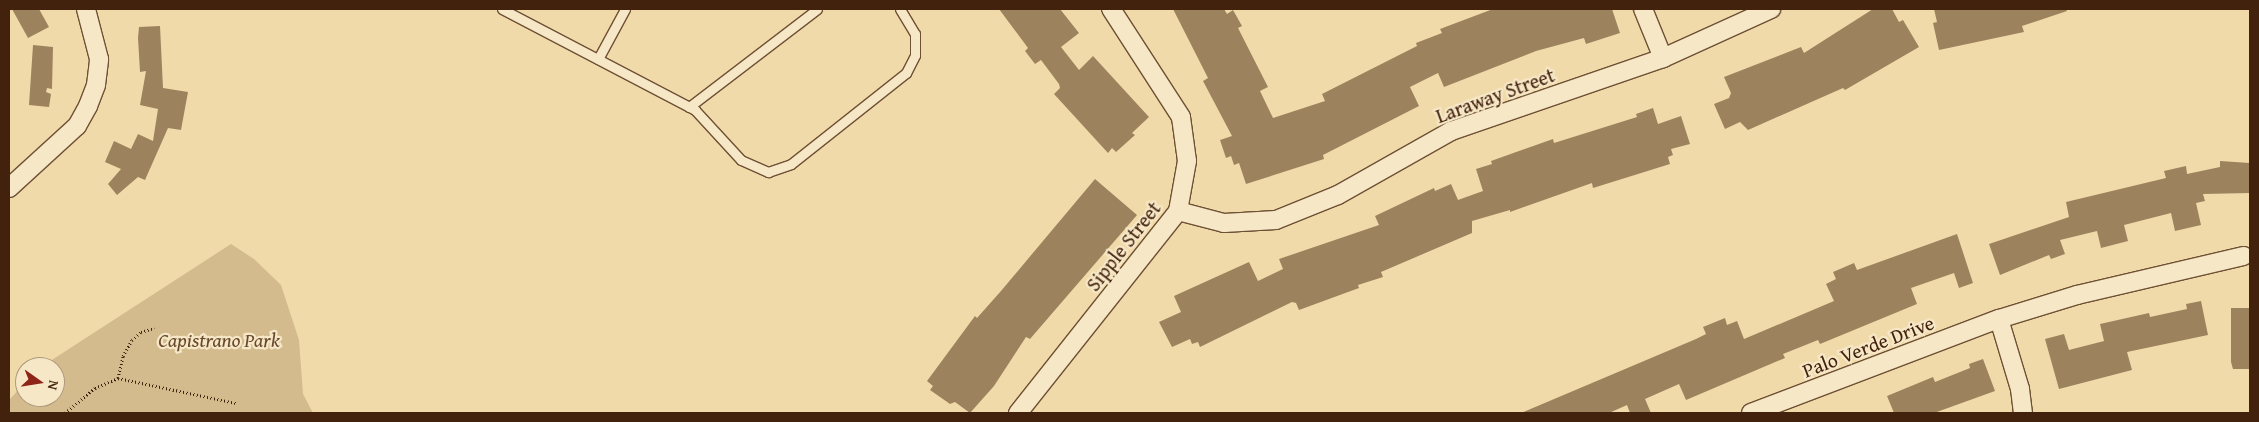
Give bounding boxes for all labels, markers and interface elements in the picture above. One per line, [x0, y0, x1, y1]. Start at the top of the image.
street label: Laraway Street [1432, 62, 1558, 128]
street label: Sipple Street [1081, 196, 1165, 296]
street label: Palo Verde Drive [1799, 310, 1937, 382]
park label: Capistrano Park [158, 327, 280, 351]
north arrow [15, 357, 65, 407]
text: N [43, 378, 64, 392]

